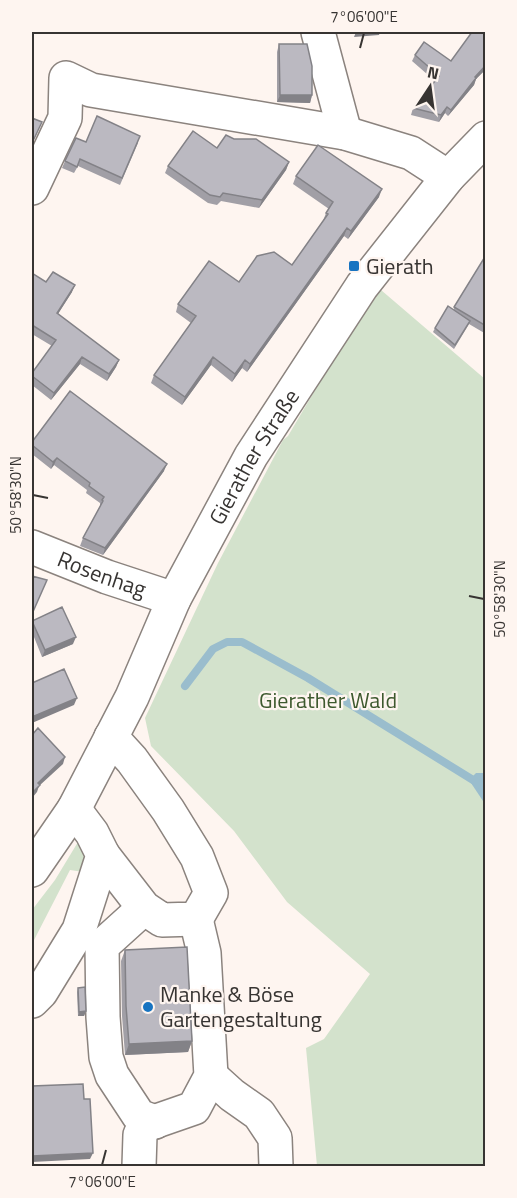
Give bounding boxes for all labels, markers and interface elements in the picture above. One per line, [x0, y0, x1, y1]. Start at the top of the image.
text: 7°06'00"E [330, 5, 398, 28]
north arrow [400, 57, 460, 117]
text: N [425, 59, 441, 85]
place label: Gierath [366, 249, 434, 283]
marker: Gierath [347, 259, 361, 273]
street label: Gierather Straße [200, 382, 308, 531]
text: 50°58'30"N [4, 456, 27, 534]
street label: Rosenhag [52, 542, 151, 606]
text: 50°58'30"N [488, 560, 511, 638]
park label: Gierather Wald [259, 683, 397, 717]
place label: Manke & Böse Gartengestaltung [160, 977, 322, 1036]
marker: Manke & Böse Gartengestaltung [141, 1000, 155, 1014]
text: 7°06'00"E [68, 1170, 136, 1193]

